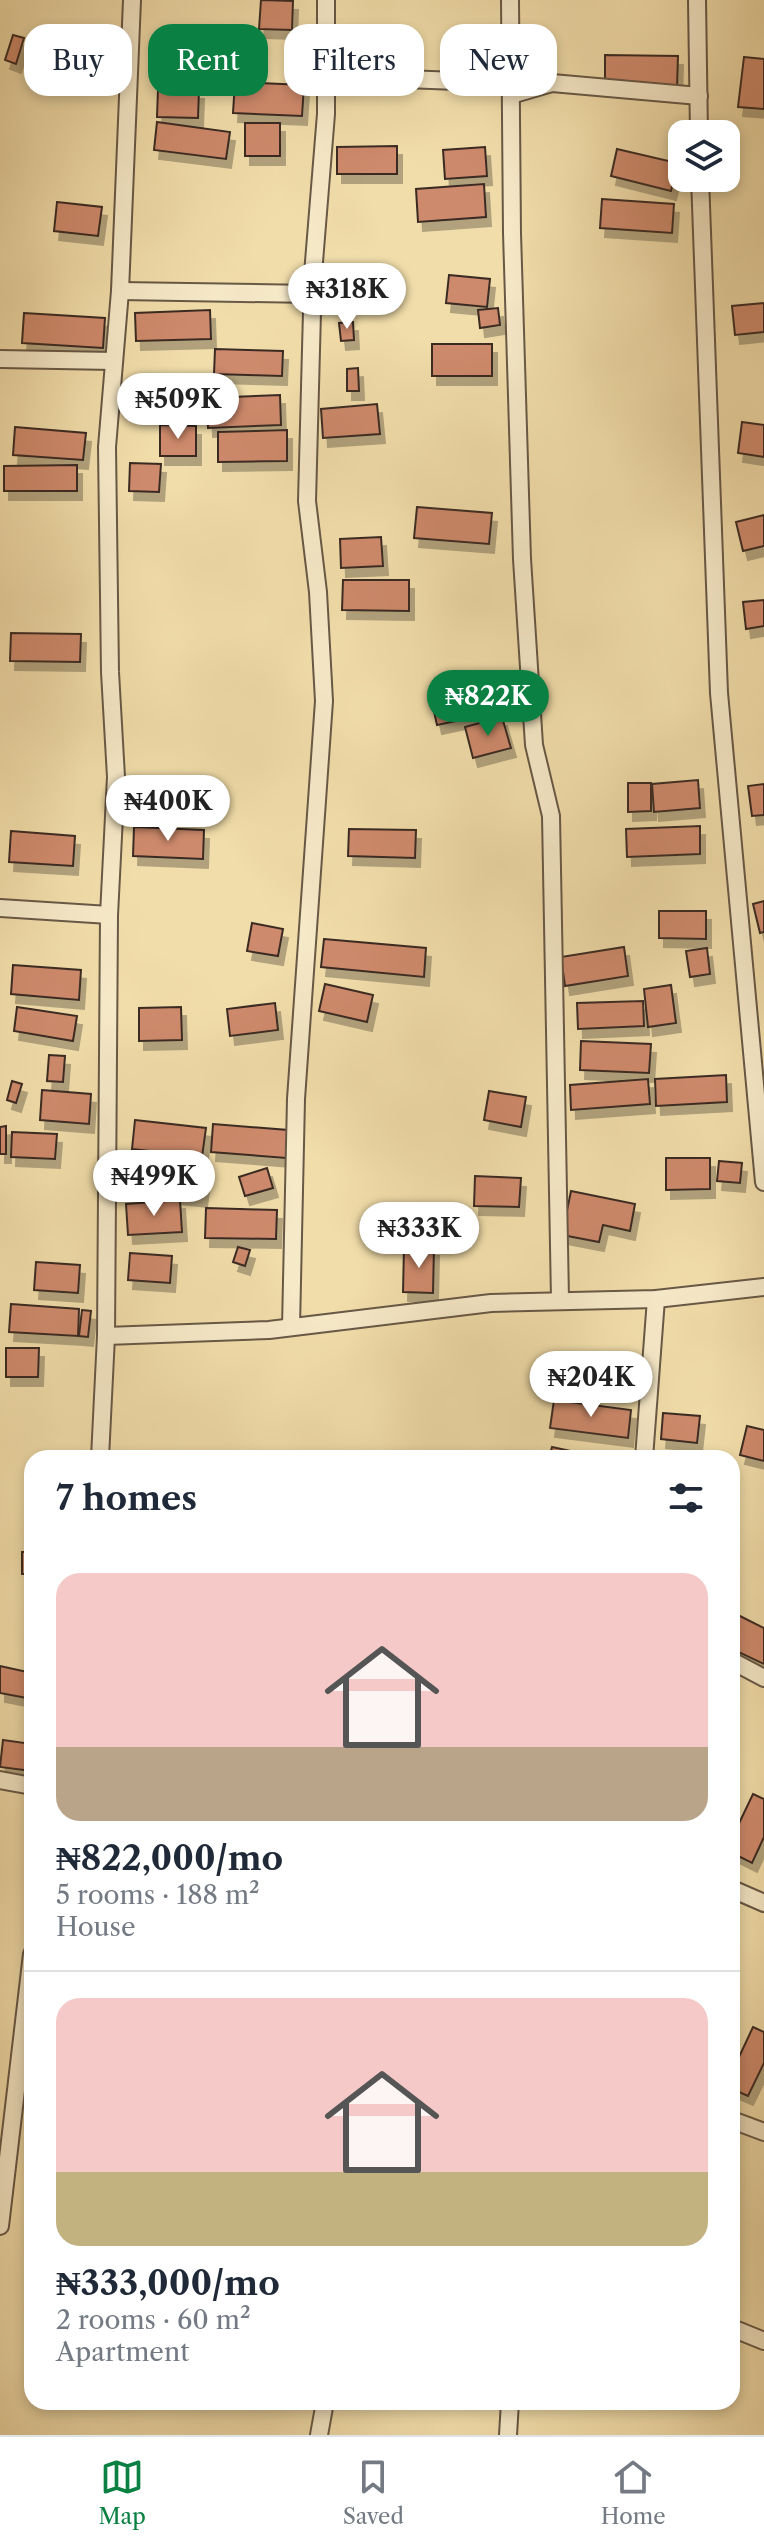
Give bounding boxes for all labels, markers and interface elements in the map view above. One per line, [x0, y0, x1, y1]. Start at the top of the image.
chip: Buy [24, 24, 132, 96]
chip: Rent [148, 24, 268, 96]
chip: Filters [284, 24, 424, 96]
chip: New [440, 24, 557, 96]
map controls [668, 120, 740, 192]
button: layers [668, 120, 740, 192]
pin: ₦318K [291, 263, 403, 331]
text: ₦318K [306, 273, 388, 305]
pin: ₦509K [122, 373, 234, 441]
text: ₦509K [135, 383, 221, 415]
pin: ₦822K [432, 670, 544, 738]
text: ₦822K [445, 680, 531, 712]
pin: ₦400K [112, 775, 224, 843]
text: ₦400K [124, 785, 212, 817]
pin: ₦499K [98, 1150, 210, 1218]
text: ₦499K [111, 1160, 197, 1192]
pin: ₦333K [363, 1202, 475, 1270]
text: ₦333K [377, 1212, 461, 1244]
pin: ₦204K [535, 1351, 647, 1419]
text: ₦204K [548, 1361, 634, 1393]
icon: filters [664, 1476, 708, 1520]
text: 7 homes [56, 1477, 197, 1519]
icon: home [310, 1625, 454, 1769]
text: ₦822,000/mo [56, 1837, 283, 1879]
text: 5 rooms · 188 m² [56, 1879, 260, 1911]
text: House [56, 1911, 136, 1943]
icon: home [310, 2050, 454, 2194]
text: ₦333,000/mo [56, 2262, 280, 2304]
text: 2 rooms · 60 m² [56, 2304, 251, 2336]
text: Apartment [56, 2336, 189, 2368]
tab: Map [99, 2455, 146, 2530]
tab: Saved [343, 2455, 404, 2530]
tab: Home [601, 2455, 665, 2530]

